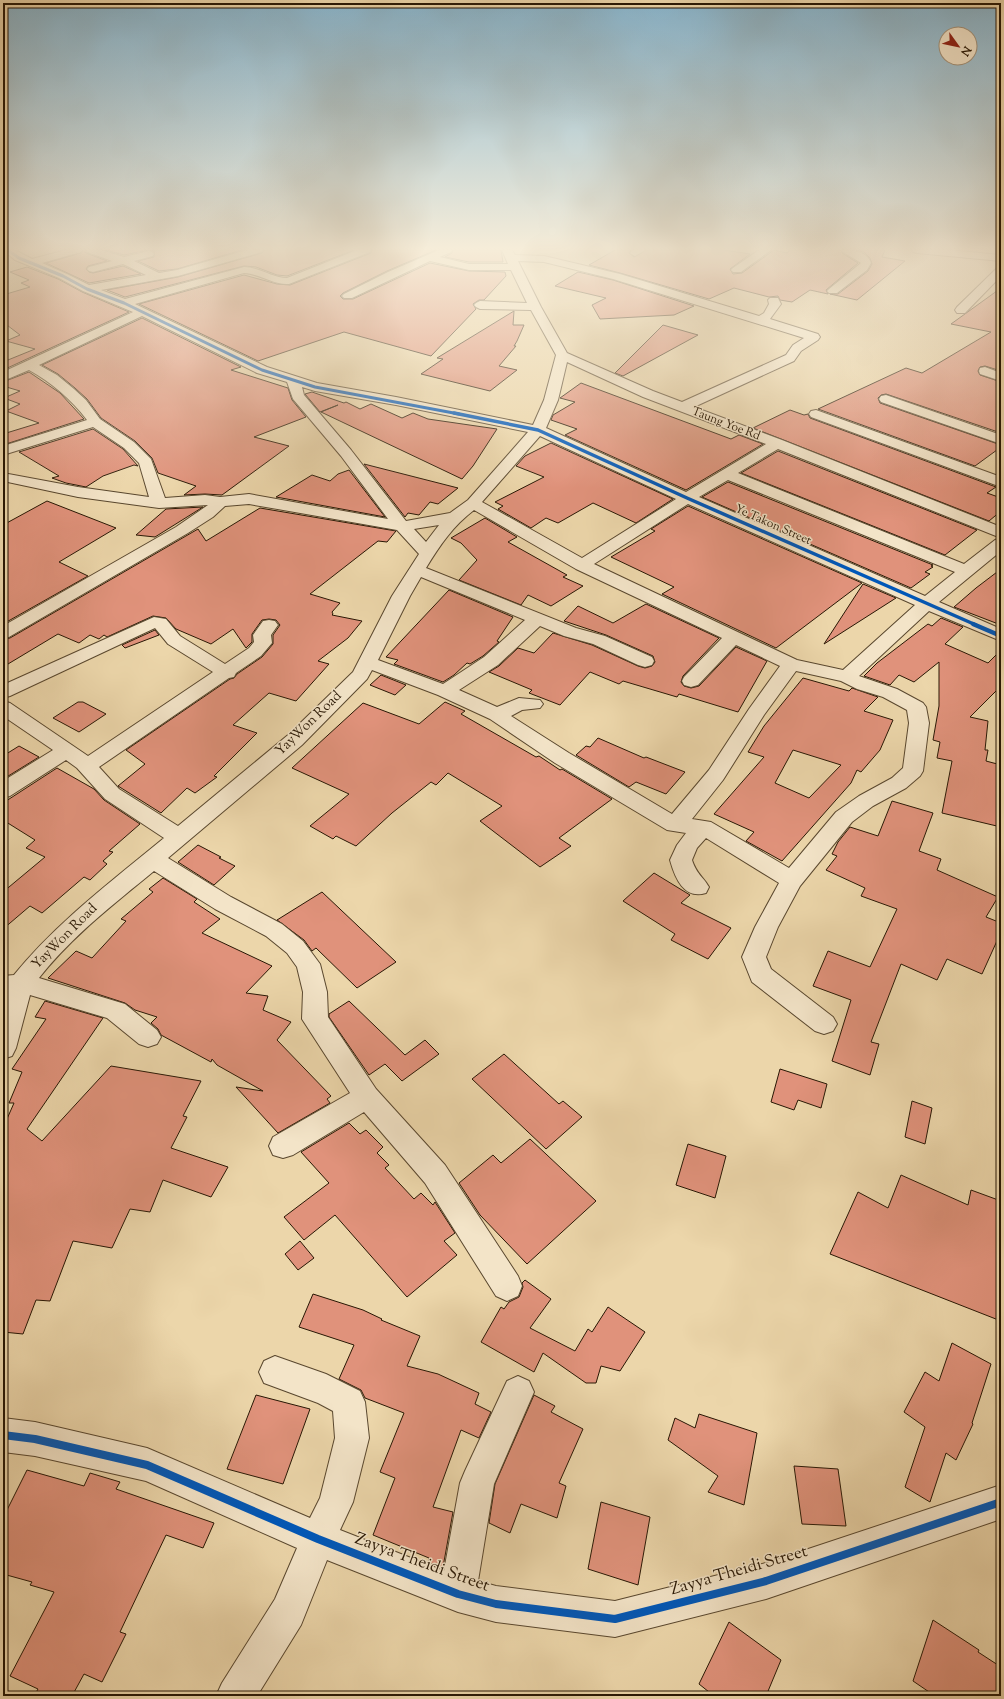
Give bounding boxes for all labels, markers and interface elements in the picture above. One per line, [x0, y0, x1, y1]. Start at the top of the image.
north arrow [938, 26, 978, 66]
text: N [956, 42, 975, 59]
street label: Taung Yoe Rd [689, 403, 763, 445]
street label: Ye Takon Street [732, 500, 814, 550]
street label: YayWon Road [271, 687, 347, 761]
street label: YayWon Road [28, 900, 102, 974]
street label: Zayya Theidi Street [351, 1527, 493, 1599]
street label: Zayya Theidi Street [667, 1540, 811, 1602]

